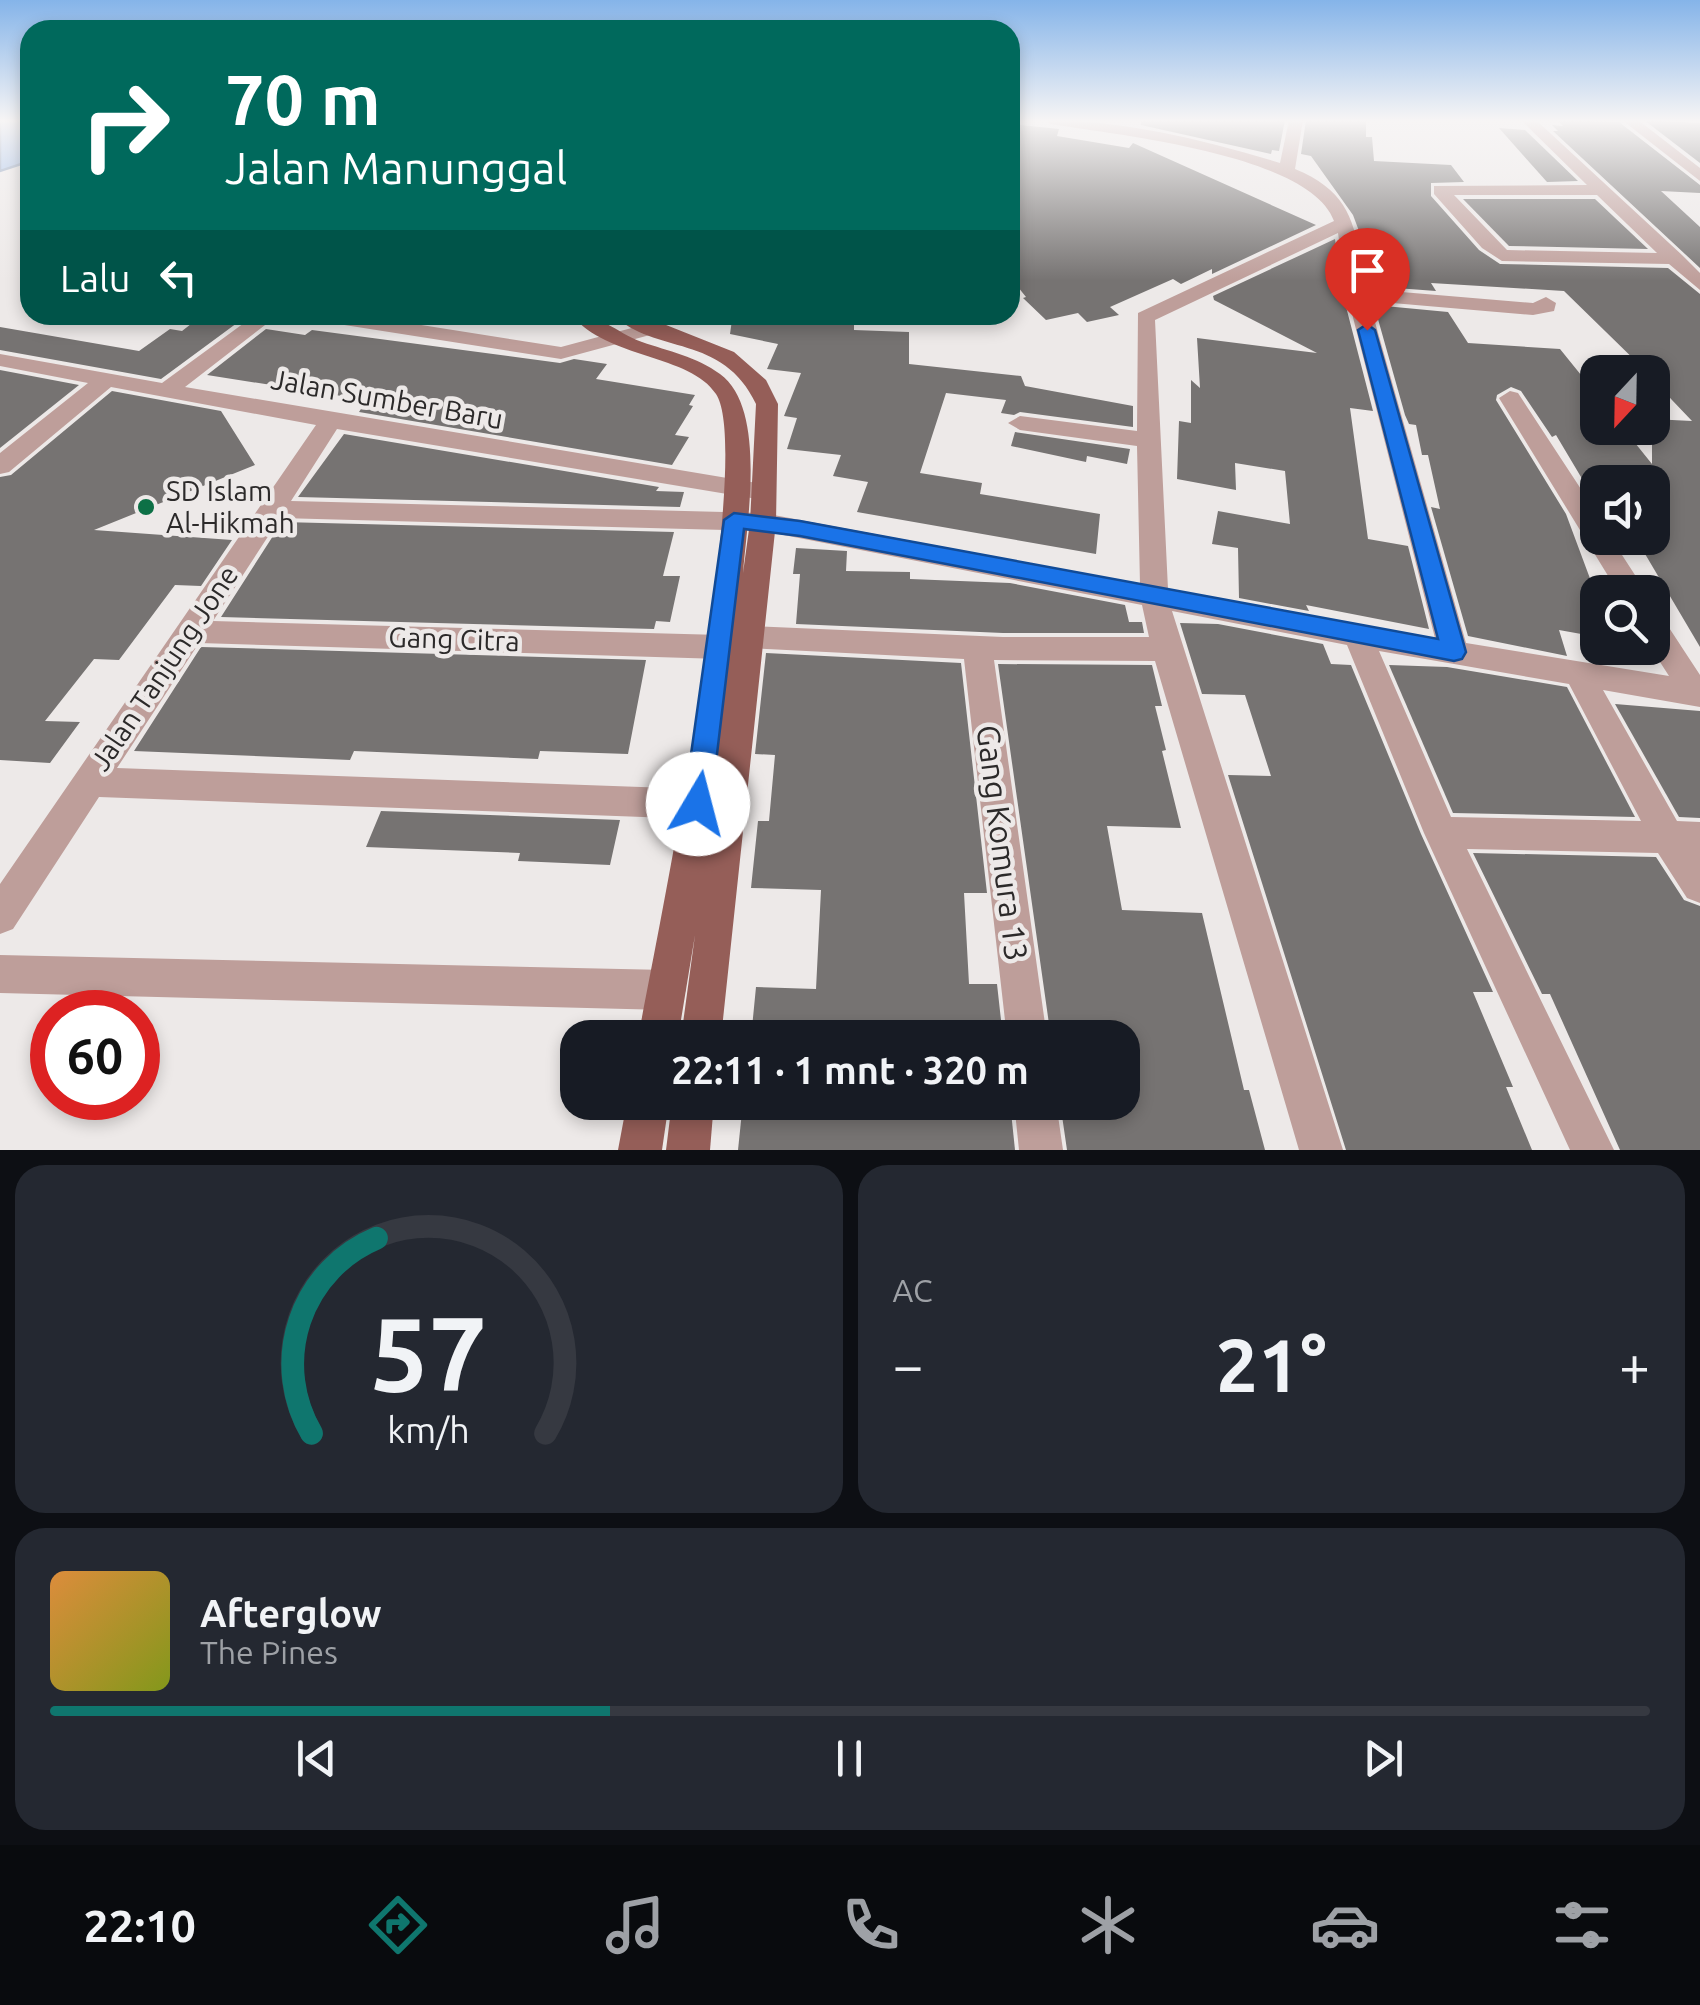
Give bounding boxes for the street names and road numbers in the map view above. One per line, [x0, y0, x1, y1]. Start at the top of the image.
street label: Jalan Sumber Baru [269, 363, 505, 434]
street label: Jalan Tanjung Jone [84, 560, 244, 776]
street label: Gang Citra [388, 621, 520, 656]
street label: Gang Komura 13 [971, 723, 1035, 963]

